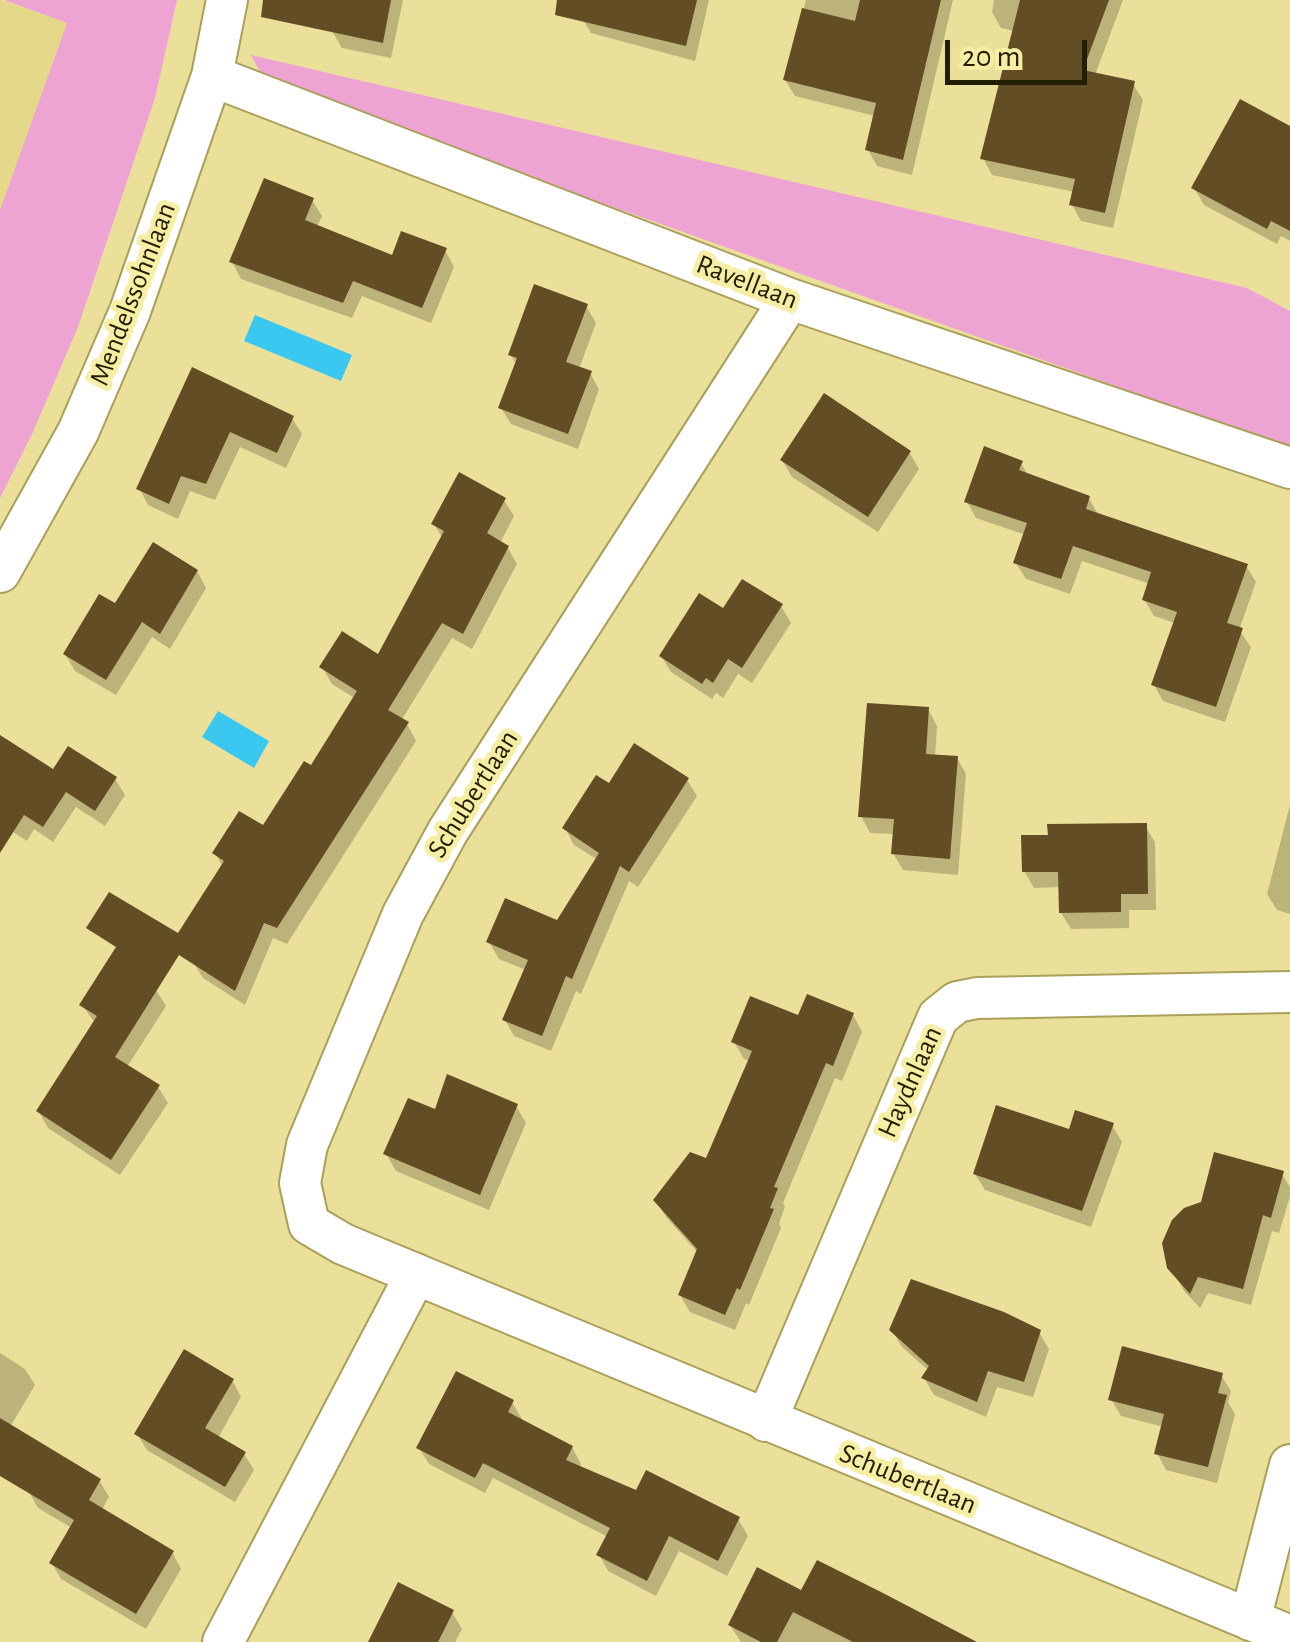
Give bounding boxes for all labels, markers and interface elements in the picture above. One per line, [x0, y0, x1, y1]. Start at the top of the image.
scale bar [950, 20, 1092, 82]
text: 20 m [962, 42, 1020, 72]
street label: Mendelssohnlaan [83, 198, 183, 390]
street label: Ravellaan [692, 247, 802, 317]
street label: Schubertlaan [420, 724, 526, 864]
street label: Haydnlaan [871, 1021, 949, 1143]
street label: Schubertlaan [835, 1436, 981, 1522]

